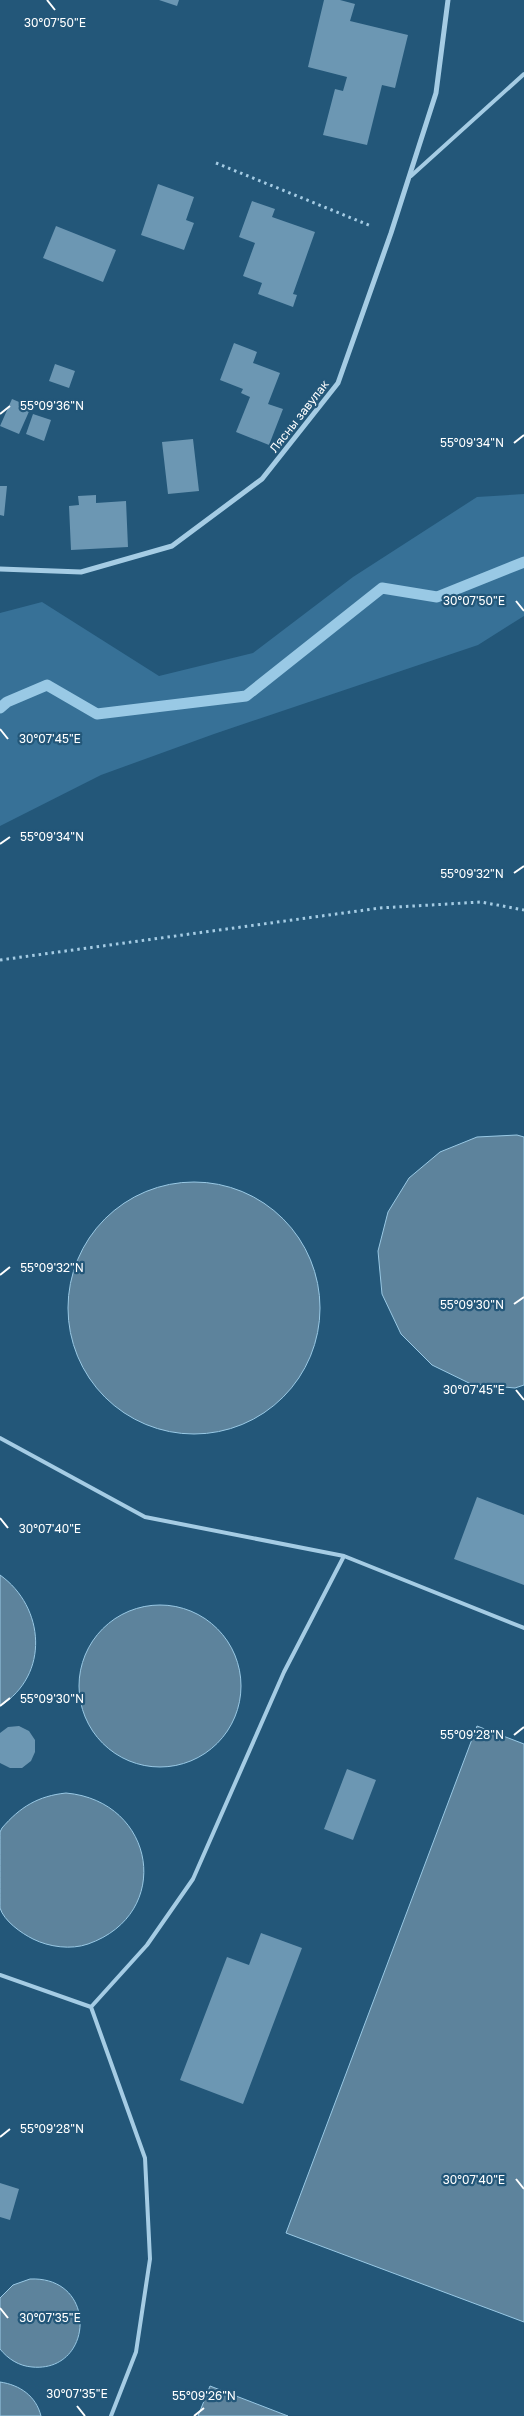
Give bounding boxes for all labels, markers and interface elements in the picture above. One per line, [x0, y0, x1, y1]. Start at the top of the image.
text: 30°07'50"E [24, 15, 86, 30]
street label: Лясны завулак [266, 377, 332, 455]
text: 55°09'36"N [20, 398, 84, 413]
text: 55°09'34"N [440, 435, 504, 450]
text: 30°07'50"E [443, 593, 505, 608]
text: 30°07'45"E [19, 731, 81, 746]
text: 55°09'34"N [20, 829, 84, 844]
text: 55°09'32"N [440, 866, 504, 881]
text: 55°09'32"N [20, 1260, 84, 1275]
text: 55°09'30"N [440, 1297, 504, 1312]
text: 30°07'45"E [443, 1382, 505, 1397]
text: 30°07'40"E [19, 1521, 81, 1536]
text: 55°09'30"N [20, 1691, 84, 1706]
text: 55°09'28"N [440, 1727, 504, 1742]
text: 55°09'28"N [20, 2121, 84, 2136]
text: 30°07'40"E [443, 2172, 505, 2187]
text: 30°07'35"E [19, 2310, 81, 2325]
text: 30°07'35"E [46, 2386, 108, 2401]
text: 55°09'26"N [172, 2388, 236, 2403]

